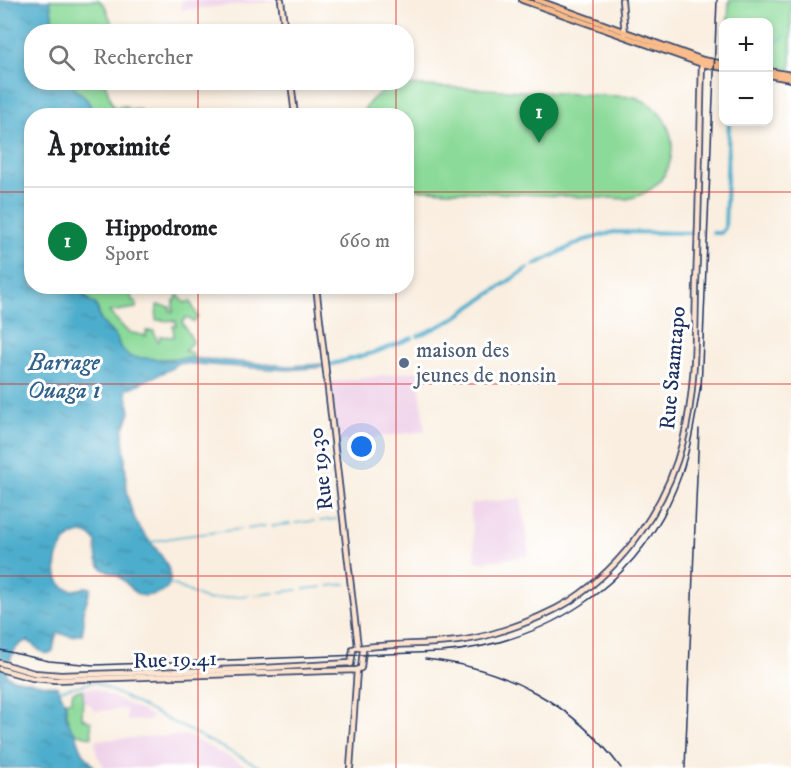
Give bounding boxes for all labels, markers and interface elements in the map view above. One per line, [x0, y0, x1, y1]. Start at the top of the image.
map controls [719, 18, 773, 126]
button: + [719, 18, 773, 72]
search box [24, 24, 414, 90]
icon: search [45, 41, 78, 74]
text: Rechercher [93, 44, 193, 71]
button: − [719, 72, 773, 126]
pin: 1 [520, 94, 558, 143]
text: À proximité [48, 131, 170, 164]
text: Hippodrome [105, 215, 217, 242]
text: 1 [64, 229, 71, 254]
text: 660 m [339, 229, 390, 254]
text: Sport [105, 242, 149, 267]
street label: Rue Saamtapo [654, 305, 692, 431]
place label: maison des jeunes de nonsin [413, 337, 557, 389]
water label: Barrage Ouaga 1 [27, 348, 101, 406]
marker: maison des jeunes de nonsin [397, 356, 411, 370]
street label: Rue 19.30 [303, 426, 339, 512]
your location [347, 432, 376, 461]
street label: Rue 19.41 [132, 645, 218, 675]

